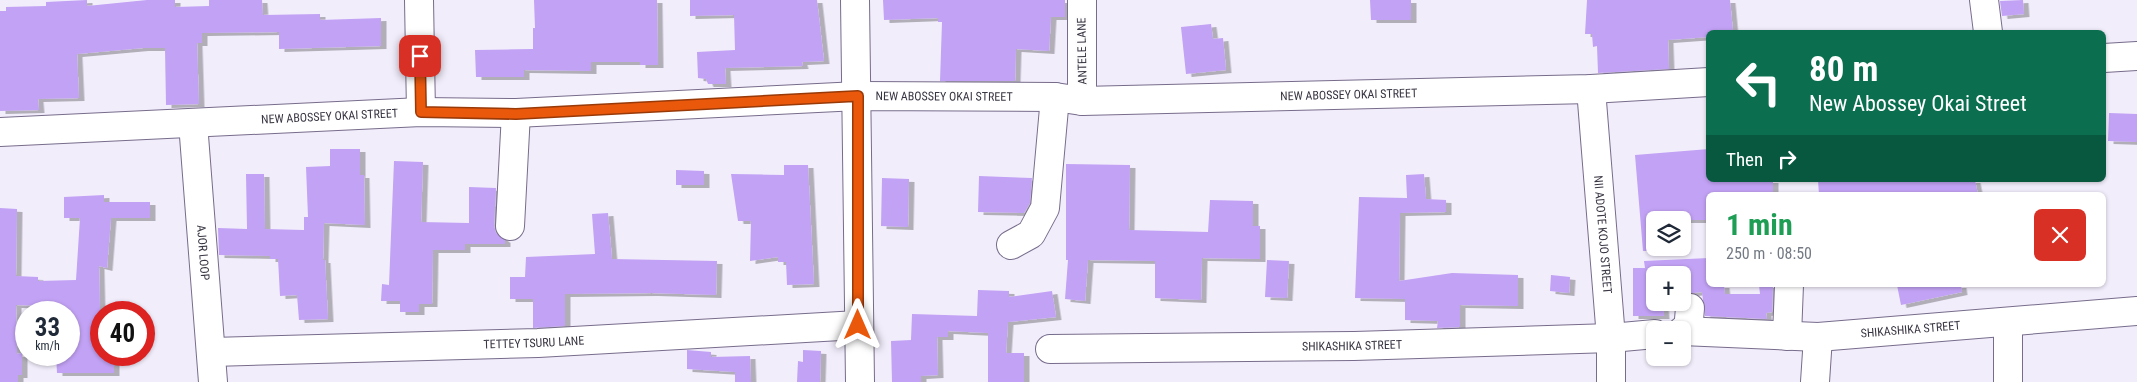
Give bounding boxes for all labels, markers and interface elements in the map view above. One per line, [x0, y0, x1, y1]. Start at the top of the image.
street label: ANTELE LANE [1074, 17, 1090, 85]
pin [399, 35, 441, 77]
icon: arrive [406, 42, 434, 70]
text: 80 m [1809, 49, 1878, 90]
icon: left [1726, 50, 1791, 115]
street label: NEW ABOSSEY OKAI STREET [1280, 86, 1417, 103]
street label: NEW ABOSSEY OKAI STREET [875, 89, 1013, 104]
text: New Abossey Okai Street [1809, 91, 2027, 116]
street label: NEW ABOSSEY OKAI STREET [261, 106, 398, 127]
icon: right [1773, 145, 1801, 173]
text: Then [1726, 148, 1763, 171]
street label: NII ADOTE KOJO STREET [1591, 175, 1614, 294]
text: 1 min [1726, 207, 1793, 242]
button: close [2034, 209, 2086, 261]
map controls [1646, 211, 1691, 366]
button: layers [1646, 211, 1691, 256]
street label: AJOR LOOP [194, 224, 212, 281]
text: 250 m · 08:50 [1726, 244, 1812, 263]
button: + [1646, 266, 1691, 311]
position arrow [831, 298, 883, 350]
speed limit sign: 40 [90, 301, 155, 366]
text: 33 [35, 313, 60, 342]
street label: SHIKASHIKA STREET [1860, 318, 1961, 341]
button: − [1646, 321, 1691, 366]
street label: TETTEY TSURU LANE [483, 333, 585, 352]
street label: SHIKASHIKA STREET [1302, 338, 1402, 354]
text: km/h [35, 339, 60, 353]

